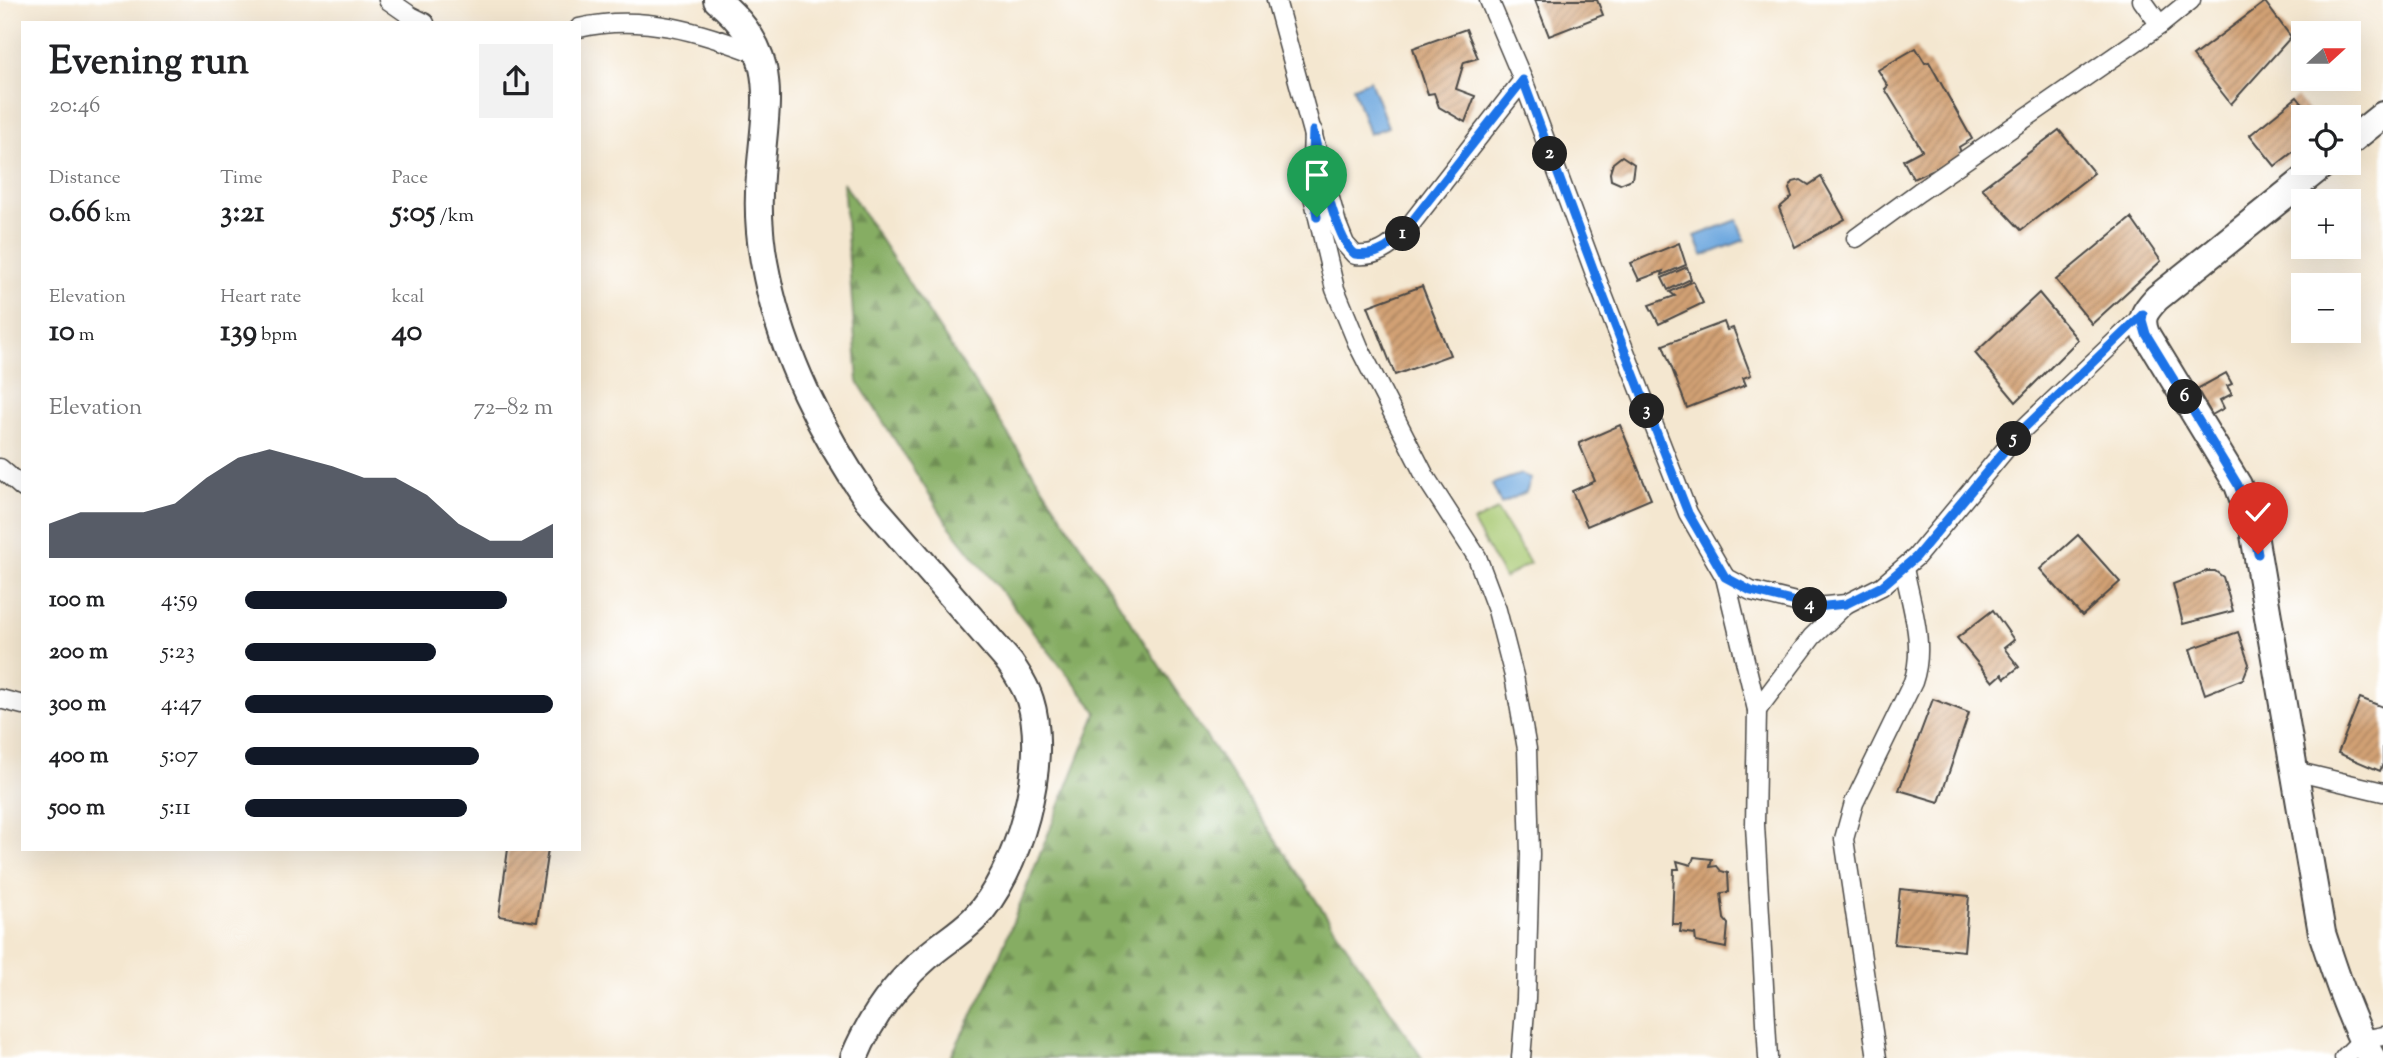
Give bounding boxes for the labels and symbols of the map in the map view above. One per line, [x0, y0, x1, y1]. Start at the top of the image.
north arrow [2291, 21, 2361, 91]
pin: 2 [1532, 136, 1568, 172]
pin [1287, 145, 1347, 217]
pin: 1 [1386, 216, 1420, 252]
pin: 6 [2168, 380, 2202, 414]
pin: 3 [1630, 394, 1664, 428]
pin: 5 [1996, 422, 2032, 457]
pin [2228, 482, 2288, 554]
pin: 4 [1792, 588, 1828, 622]

